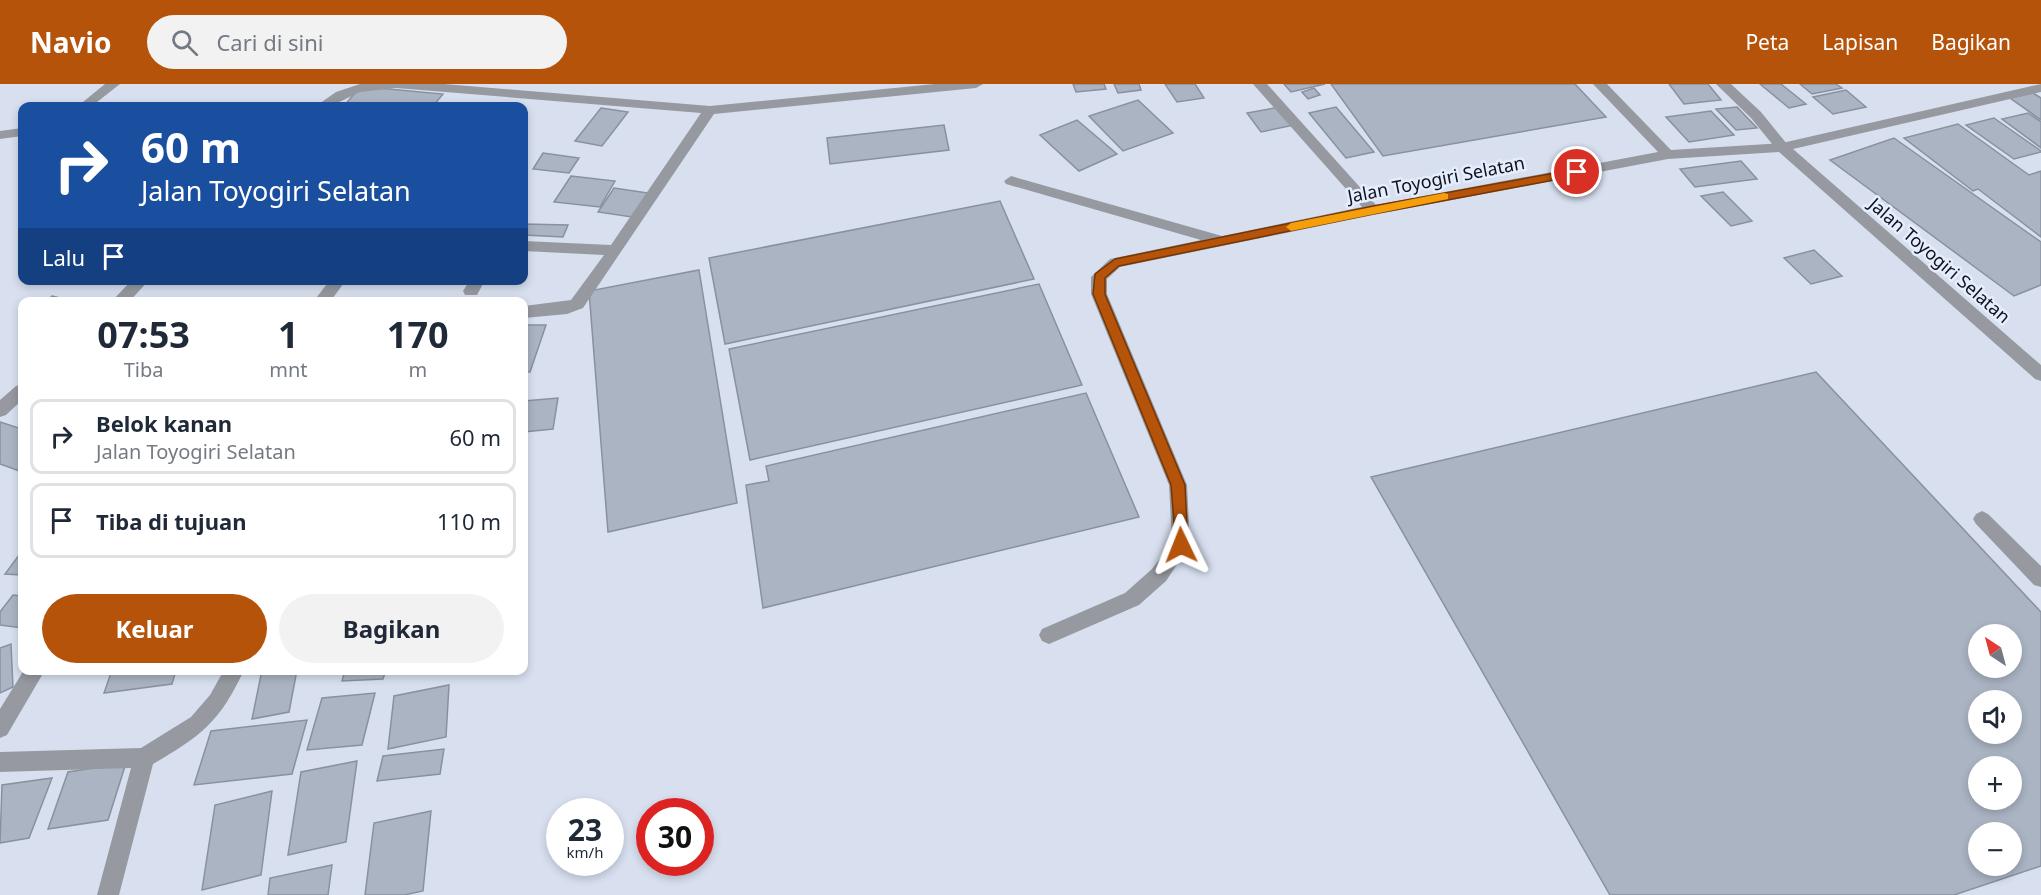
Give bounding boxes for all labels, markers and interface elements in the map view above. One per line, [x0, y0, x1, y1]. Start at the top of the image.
search box [147, 15, 567, 69]
text: Navio [30, 23, 111, 61]
icon: search [168, 26, 201, 59]
text: Cari di sini [216, 27, 324, 57]
text: Peta [1745, 28, 1789, 56]
text: Lapisan [1822, 28, 1898, 56]
text: Bagikan [1931, 28, 2011, 56]
text: 60 m [141, 118, 241, 175]
icon: right [42, 126, 120, 204]
pin [1551, 146, 1602, 197]
street label: Jalan Toyogiri Selatan [1343, 150, 1527, 208]
icon: arrive [1560, 155, 1593, 188]
text: Jalan Toyogiri Selatan [141, 172, 411, 209]
street label: Jalan Toyogiri Selatan [1863, 191, 2016, 328]
icon: arrive [97, 240, 130, 273]
text: Lalu [42, 242, 85, 272]
text: 07:53 [97, 310, 190, 359]
text: 1 [278, 310, 299, 359]
text: 170 [387, 310, 449, 359]
text: Tiba [124, 356, 164, 383]
text: mnt [269, 356, 307, 383]
text: m [408, 356, 427, 383]
text: Belok kanan [96, 408, 232, 438]
icon: right [45, 420, 78, 453]
text: 60 m [450, 422, 501, 452]
text: Jalan Toyogiri Selatan [96, 438, 296, 465]
icon: arrive [45, 504, 78, 537]
text: Tiba di tujuan [96, 506, 246, 536]
text: 110 m [437, 506, 501, 536]
position arrow [1149, 513, 1213, 577]
button: Keluar [42, 594, 267, 663]
button: Bagikan [279, 594, 504, 663]
north arrow [1968, 624, 2022, 678]
map controls [1968, 624, 2022, 876]
button: sound [1968, 690, 2022, 744]
button: + [1968, 756, 2022, 810]
speed limit sign: 30 [636, 798, 714, 876]
text: 23 [568, 809, 602, 850]
button: − [1968, 822, 2022, 876]
text: km/h [567, 842, 603, 862]

